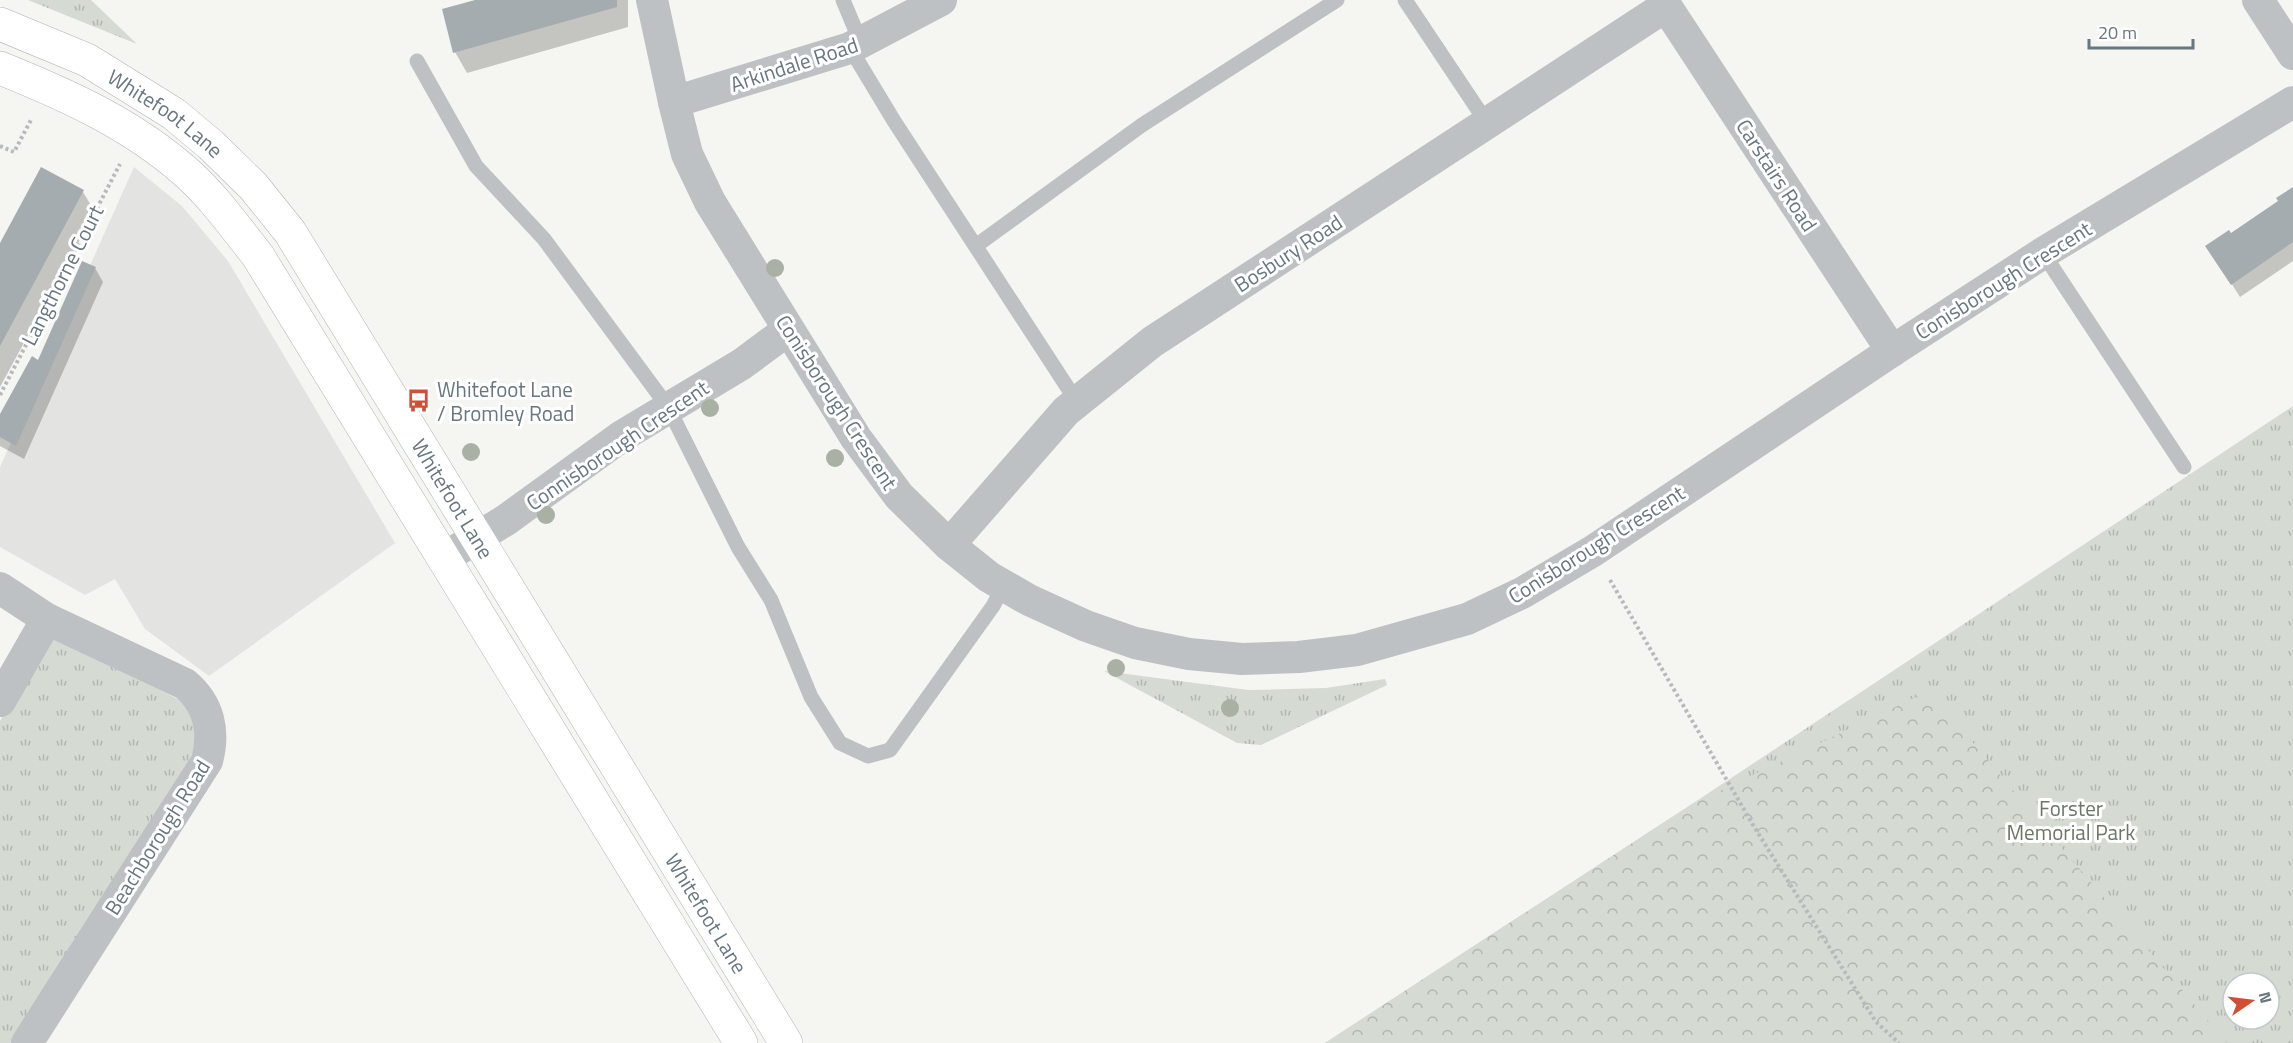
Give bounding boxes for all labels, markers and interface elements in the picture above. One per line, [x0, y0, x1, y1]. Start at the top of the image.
scale bar [2089, 12, 2192, 50]
text: 20 m [2098, 19, 2137, 46]
street label: Arkindale Road [726, 28, 862, 100]
street label: Whitefoot Lane [101, 61, 231, 165]
street label: Carstairs Road [1729, 112, 1825, 238]
street label: Langthorne Court [13, 198, 112, 351]
street label: Bosbury Road [1228, 206, 1348, 300]
street label: Conisborough Crescent [1908, 212, 2098, 347]
street label: Conisborough Crescent [768, 308, 906, 496]
street label: Connisborough Crescent [519, 371, 715, 518]
place label: Whitefoot Lane / Bromley Road [437, 373, 574, 429]
bus stop icon: Whitefoot Lane / Bromley Road [406, 388, 432, 414]
street label: Whitefoot Lane [404, 432, 502, 565]
street label: Conisborough Crescent [1501, 476, 1691, 611]
street label: Beachborough Road [96, 753, 218, 921]
park label: Forster Memorial Park [2007, 792, 2135, 848]
street label: Whitefoot Lane [658, 847, 756, 979]
north arrow [2221, 971, 2281, 1031]
text: N [2253, 989, 2279, 1006]

